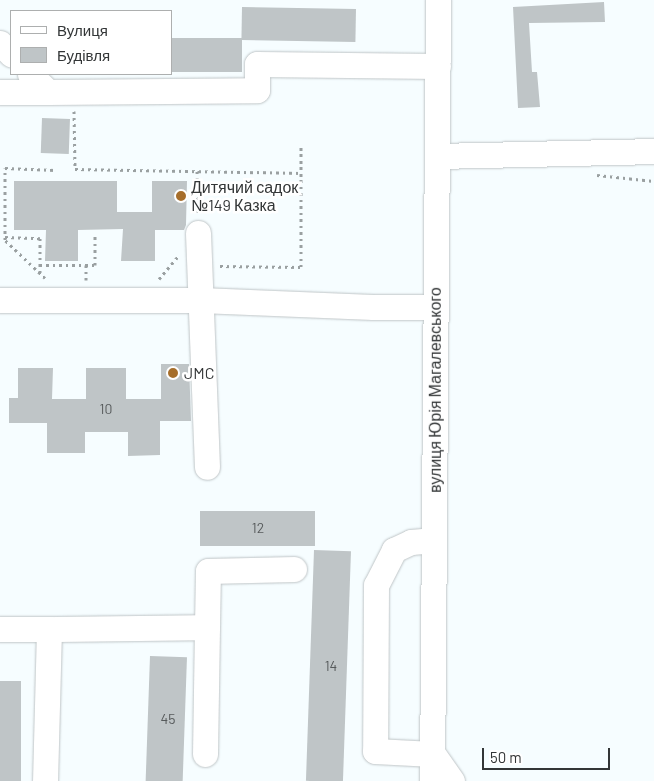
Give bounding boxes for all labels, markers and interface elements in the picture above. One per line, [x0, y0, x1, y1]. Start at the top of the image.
legend [10, 10, 172, 75]
text: Вулиця [57, 21, 108, 39]
text: Будівля [57, 46, 110, 64]
place label: Дитячий садок №149 Казка [191, 177, 298, 215]
marker: Дитячий садок №149 Казка [175, 190, 187, 202]
street label: вулиця Юрія Магалевського [425, 287, 445, 493]
place label: JMC [184, 363, 214, 383]
marker: JMC [166, 366, 180, 380]
house number: 10 [100, 401, 112, 417]
house number: 12 [252, 520, 264, 536]
house number: 14 [325, 658, 337, 674]
house number: 45 [161, 711, 175, 727]
scale bar [484, 738, 612, 770]
text: 50 m [490, 748, 522, 766]

